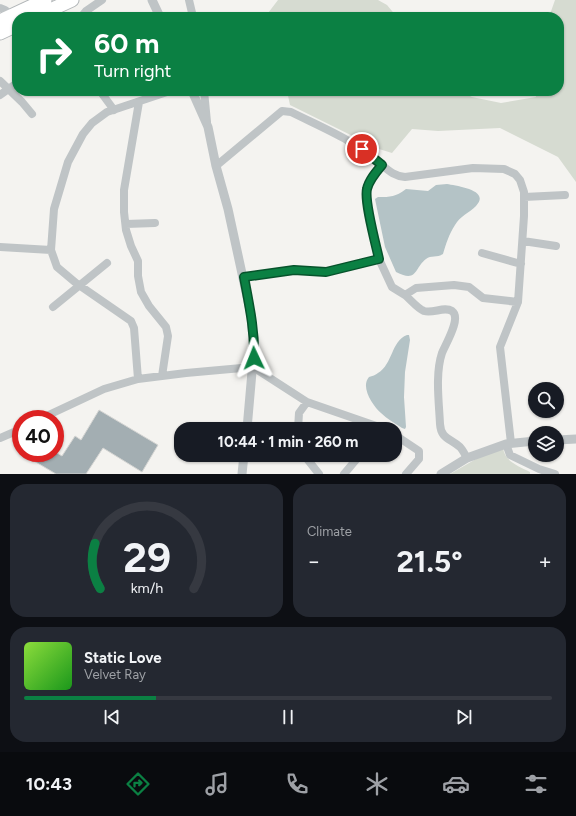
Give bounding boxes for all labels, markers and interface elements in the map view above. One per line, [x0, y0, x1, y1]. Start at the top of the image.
text: 60 m [94, 26, 159, 60]
icon: right [28, 28, 80, 80]
text: Turn right [94, 60, 171, 82]
pin [345, 132, 379, 166]
icon: arrive [351, 138, 373, 160]
position arrow [233, 337, 275, 379]
map controls [528, 382, 564, 462]
button: search [528, 382, 564, 418]
speed limit sign: 40 [12, 410, 64, 462]
button: layers [528, 426, 564, 462]
text: 10:44 · 1 min · 260 m [218, 433, 358, 451]
text: Climate [307, 524, 352, 539]
text: 29 [122, 531, 171, 581]
text: 21.5° [396, 543, 463, 580]
text: − [307, 548, 321, 575]
text: + [538, 548, 552, 575]
text: km/h [130, 578, 163, 596]
text: Static Love [84, 649, 162, 667]
text: Velvet Ray [84, 667, 146, 682]
icon: previous [101, 706, 123, 728]
icon: pause [277, 706, 299, 728]
icon: next [453, 706, 475, 728]
icon: directions [124, 770, 152, 798]
icon: music [203, 770, 231, 798]
icon: phone [283, 770, 311, 798]
icon: climate [363, 770, 391, 798]
icon: car [442, 770, 470, 798]
icon: filters [522, 770, 550, 798]
text: 10:43 [26, 773, 72, 795]

